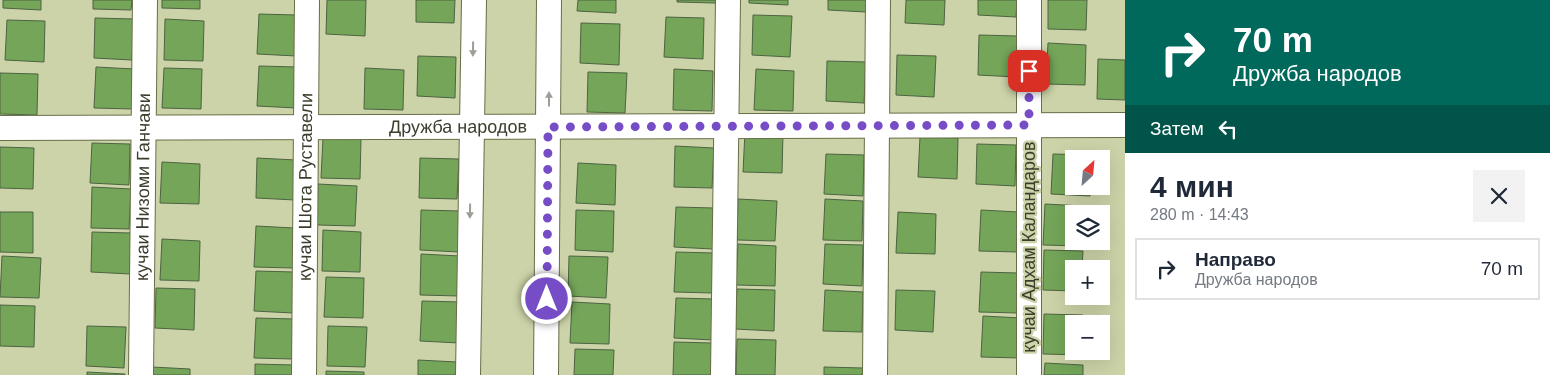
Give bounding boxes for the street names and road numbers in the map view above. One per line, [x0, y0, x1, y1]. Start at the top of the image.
street label: кучаи Низоми Ганчави [132, 93, 154, 281]
street label: кучаи Шота Руставели [295, 93, 316, 281]
street label: Дружба народов [389, 117, 527, 137]
street label: кучаи Адхам Каландаров [1019, 141, 1039, 353]

